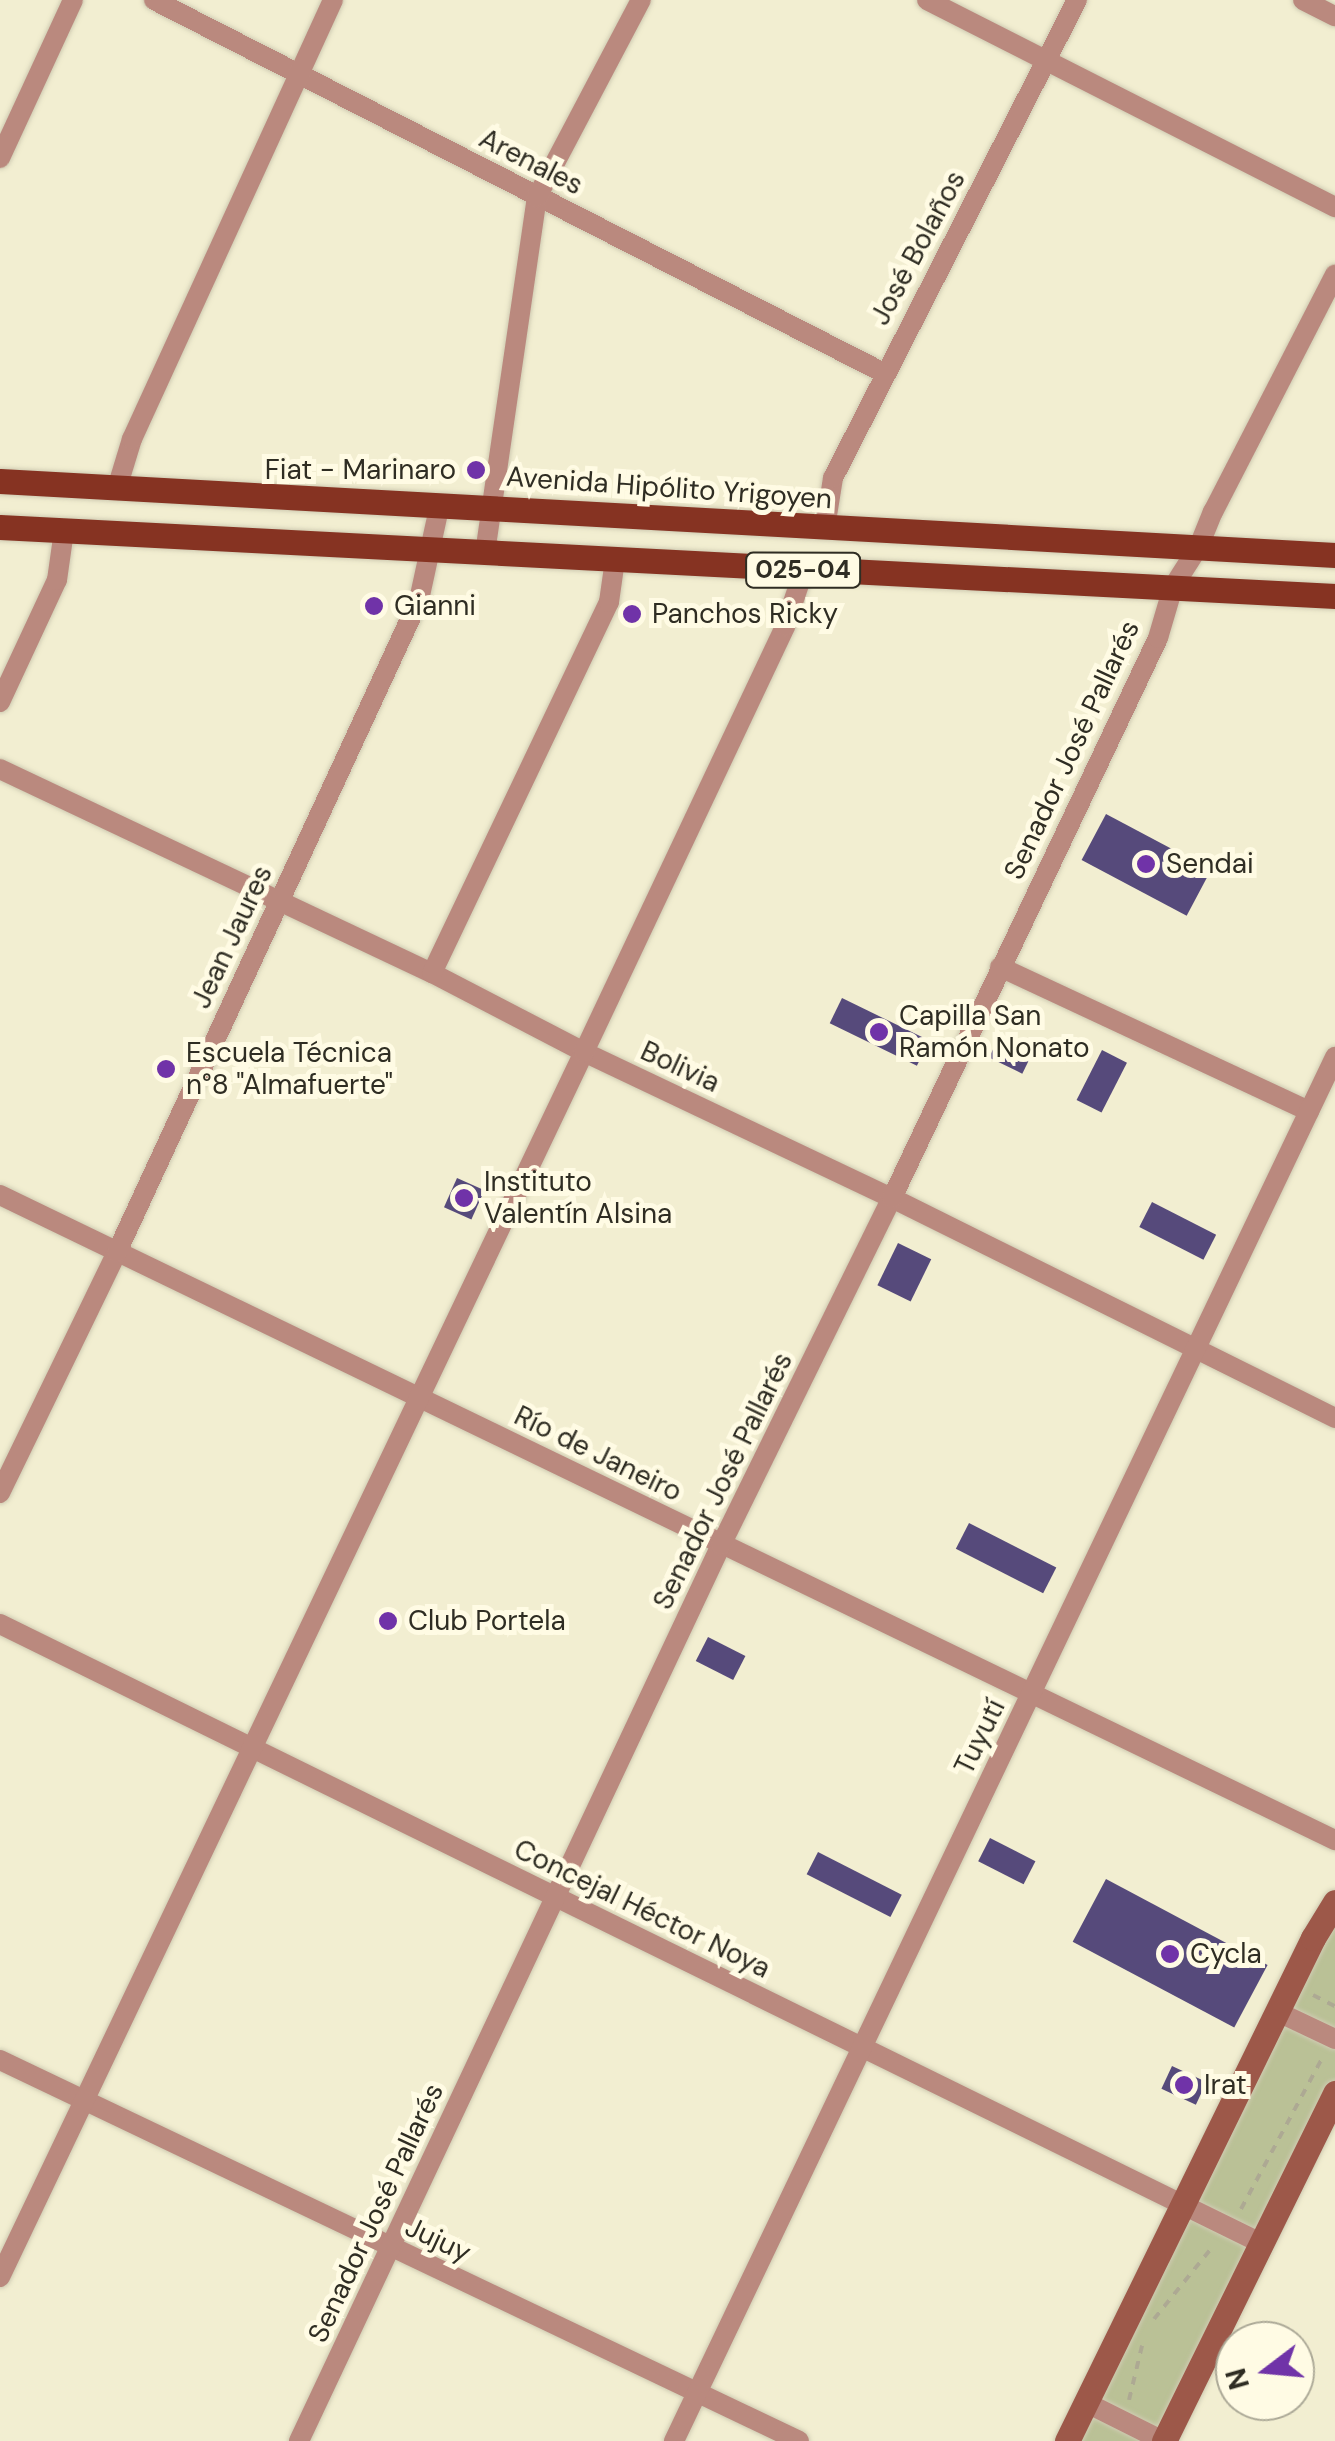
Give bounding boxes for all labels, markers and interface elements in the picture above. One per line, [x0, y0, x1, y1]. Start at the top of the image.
street label: Arenales [474, 122, 588, 202]
street label: José Bolaños [863, 165, 973, 331]
place label: Fiat - Marinaro [265, 453, 456, 487]
marker: Fiat - Marinaro [465, 459, 487, 481]
street label: Avenida Hipólito Yrigoyen [505, 460, 833, 516]
road number: 025-04 [743, 550, 863, 590]
place label: Gianni [394, 589, 476, 623]
marker: Gianni [363, 595, 385, 617]
place label: Panchos Ricky [652, 597, 838, 631]
marker: Panchos Ricky [621, 603, 643, 625]
street label: Senador José Pallarés [997, 615, 1147, 885]
place label: Sendai [1166, 847, 1254, 881]
marker: Sendai [1135, 853, 1157, 875]
street label: Jean Jaures [184, 860, 280, 1014]
place label: Capilla San Ramón Nonato [899, 999, 1090, 1065]
marker: Capilla San Ramón Nonato [868, 1021, 890, 1043]
street label: Bolivia [635, 1034, 725, 1100]
place label: Escuela Técnica n°8 "Almafuerte" [186, 1036, 393, 1102]
marker: Escuela Técnica n°8 "Almafuerte" [155, 1058, 177, 1080]
place label: Instituto Valentín Alsina [484, 1165, 672, 1231]
marker: Instituto Valentín Alsina [453, 1187, 475, 1209]
street label: Senador José Pallarés [646, 1347, 800, 1615]
street label: Río de Janeiro [509, 1399, 687, 1509]
place label: Club Portela [408, 1604, 566, 1638]
marker: Club Portela [377, 1610, 399, 1632]
street label: Tuyutí [948, 1694, 1012, 1780]
street label: Concejal Héctor Noya [508, 1832, 776, 1986]
place label: Cycla [1190, 1937, 1262, 1971]
marker: Cycla [1159, 1943, 1181, 1965]
place label: Irat [1204, 2068, 1247, 2102]
marker: Irat [1173, 2074, 1195, 2096]
street label: Senador José Pallarés [301, 2078, 451, 2348]
street label: Jujuy [400, 2210, 476, 2270]
north arrow [1215, 2321, 1315, 2421]
text: N [1217, 2364, 1258, 2394]

